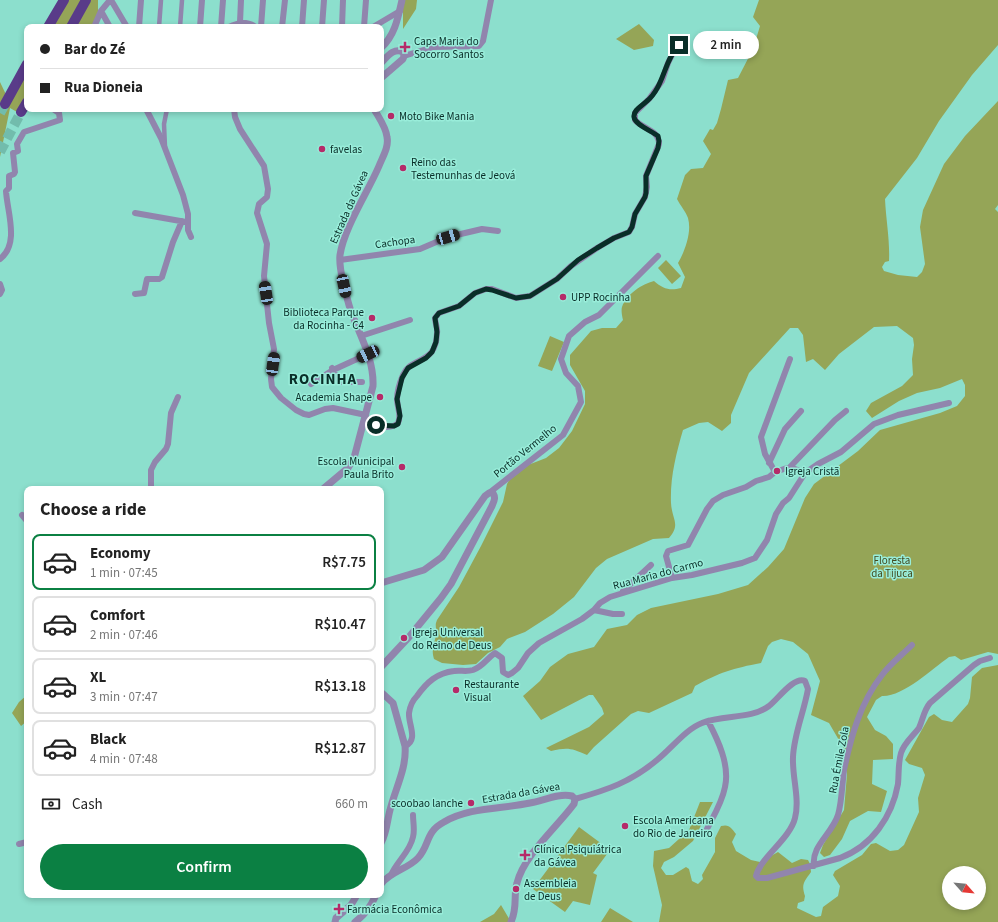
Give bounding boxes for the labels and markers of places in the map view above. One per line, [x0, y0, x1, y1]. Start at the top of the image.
place label: Caps Maria do Socorro Santos [414, 34, 484, 62]
marker: Caps Maria do Socorro Santos [399, 41, 411, 53]
place label: Moto Bike Mania [399, 109, 474, 124]
marker: Moto Bike Mania [386, 111, 396, 121]
place label: favelas [330, 142, 362, 157]
marker: favelas [317, 144, 327, 154]
place label: Reino das Testemunhas de Jeová [411, 155, 515, 183]
marker: Reino das Testemunhas de Jeová [398, 163, 408, 173]
place label: UPP Rocinha [571, 290, 630, 305]
marker: UPP Rocinha [558, 292, 568, 302]
place label: Biblioteca Parque da Rocinha - C4 [283, 305, 365, 333]
marker: Biblioteca Parque da Rocinha - C4 [367, 313, 377, 323]
place label: Academia Shape [295, 390, 373, 405]
marker: Academia Shape [375, 392, 385, 402]
place label: Escola Municipal Paula Brito [318, 454, 394, 482]
marker: Escola Municipal Paula Brito [397, 462, 407, 472]
place label: Igreja Cristã [785, 464, 839, 479]
marker: Igreja Cristã [772, 466, 782, 476]
place label: Igreja Universal do Reino de Deus [412, 625, 492, 653]
marker: Igreja Universal do Reino de Deus [399, 633, 409, 643]
place label: Restaurante Visual [464, 677, 520, 705]
marker: Restaurante Visual [451, 685, 461, 695]
place label: scoobao lanche [391, 796, 464, 811]
marker: scoobao lanche [466, 798, 476, 808]
place label: Escola Americana do Rio de Janeiro [633, 813, 714, 841]
marker: Escola Americana do Rio de Janeiro [620, 821, 630, 831]
place label: Clínica Psiquiátrica da Gávea [534, 842, 621, 870]
marker: Clínica Psiquiátrica da Gávea [519, 849, 531, 861]
place label: Assembleia de Deus [524, 876, 577, 904]
marker: Assembleia de Deus [511, 884, 521, 894]
place label: Farmácia Econômica [347, 902, 442, 917]
marker: Farmácia Econômica [334, 904, 344, 914]

